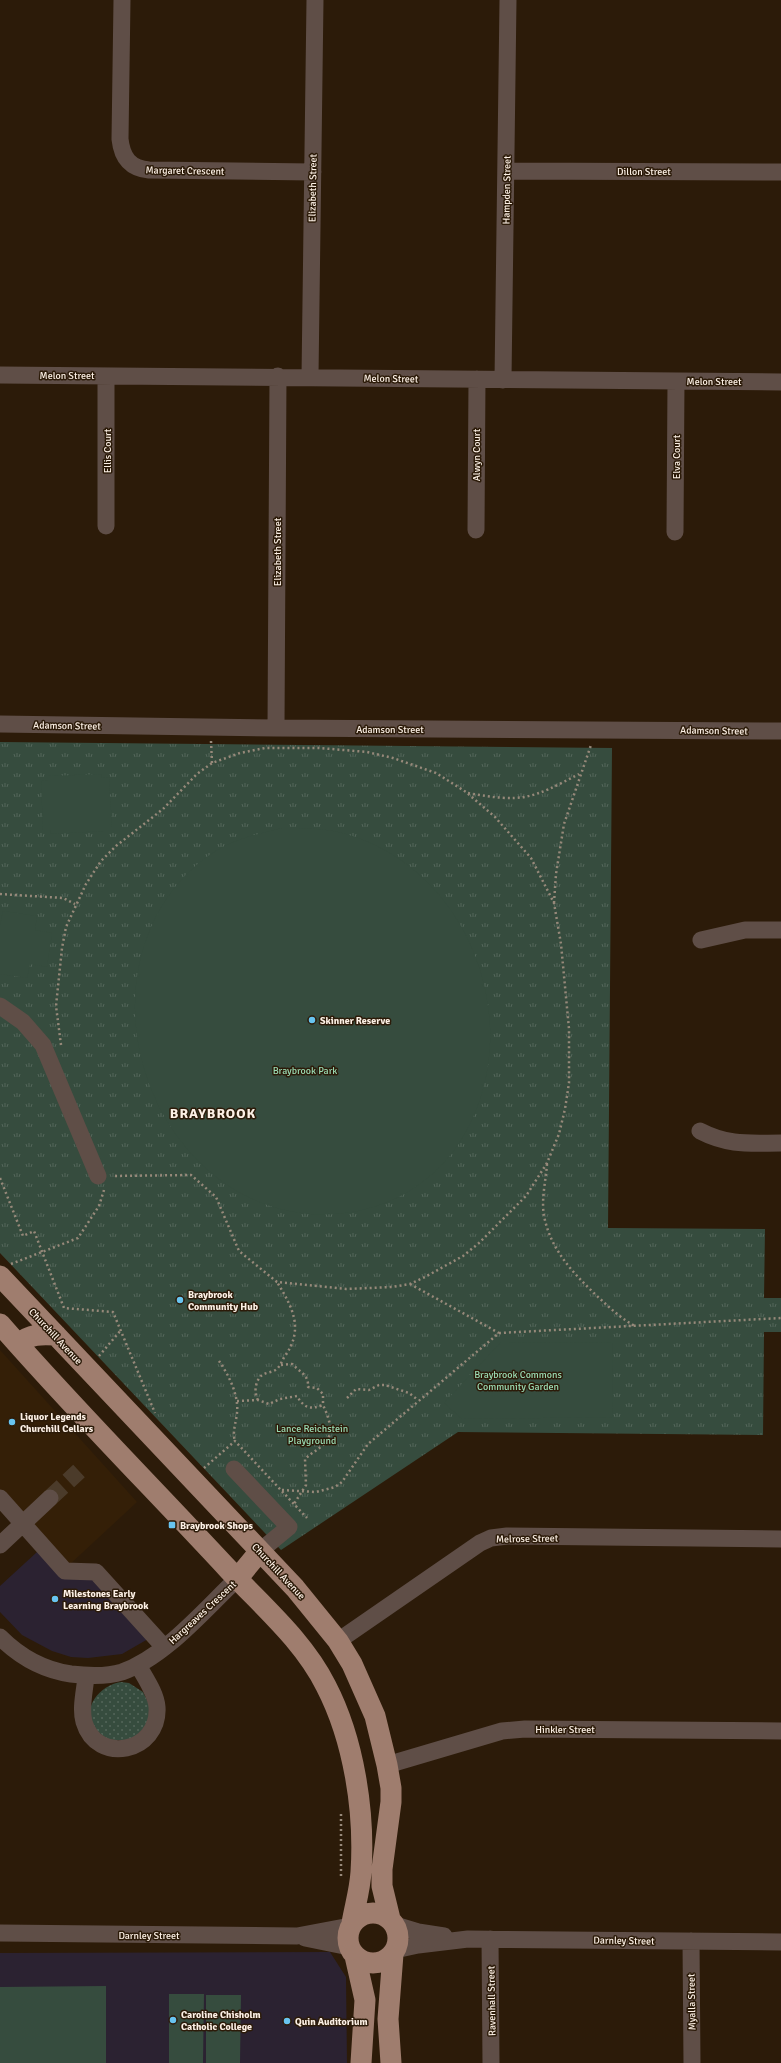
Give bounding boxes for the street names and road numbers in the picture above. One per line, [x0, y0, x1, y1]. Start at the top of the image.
street label: Elizabeth Street [306, 153, 320, 222]
street label: Hampden Street [500, 155, 514, 225]
street label: Margaret Crescent [145, 164, 225, 178]
street label: Dillon Street [617, 166, 671, 178]
street label: Melon Street [40, 370, 95, 382]
street label: Melon Street [363, 373, 419, 385]
street label: Melon Street [687, 376, 742, 388]
street label: Ellis Court [102, 428, 114, 473]
street label: Alwyn Court [471, 428, 483, 481]
street label: Elva Court [671, 434, 683, 479]
street label: Elizabeth Street [272, 517, 284, 586]
street label: Adamson Street [33, 719, 101, 733]
street label: Adamson Street [356, 724, 424, 736]
street label: Adamson Street [680, 724, 748, 738]
street label: Churchill Avenue [26, 1306, 84, 1367]
street label: Melrose Street [496, 1532, 559, 1546]
street label: Churchill Avenue [249, 1541, 307, 1602]
street label: Hargreaves Crescent [167, 1578, 239, 1647]
street label: Hinkler Street [535, 1724, 595, 1736]
street label: Darnley Street [118, 1930, 180, 1942]
street label: Darnley Street [593, 1934, 655, 1948]
street label: Ravenhall Street [485, 1965, 499, 2036]
street label: Myalla Street [685, 1973, 698, 2030]

